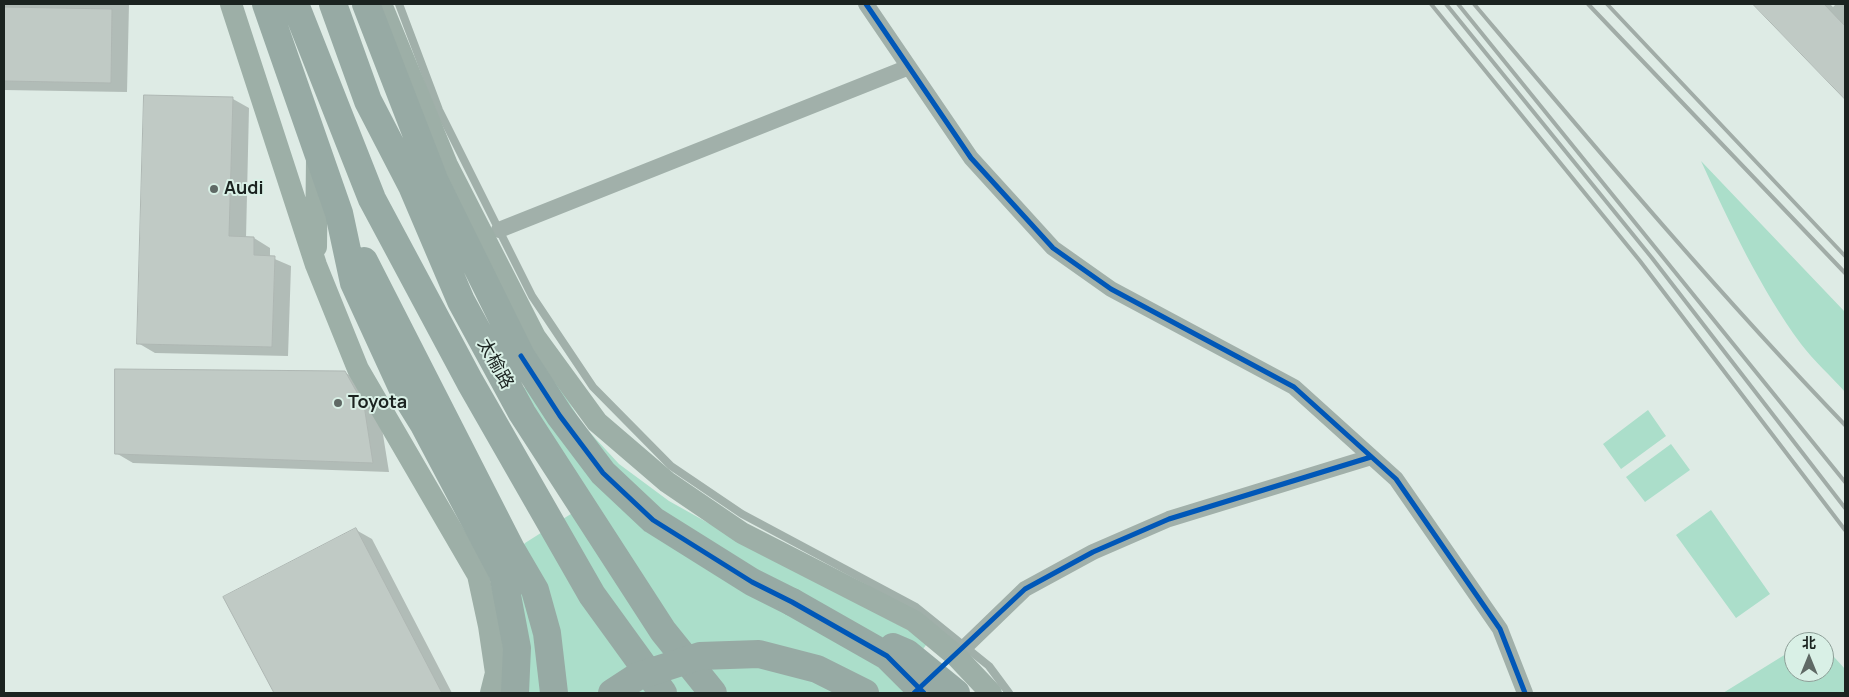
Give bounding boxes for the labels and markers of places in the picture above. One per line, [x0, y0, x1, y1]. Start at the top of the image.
place label: Audi [224, 178, 263, 200]
marker: Audi [208, 183, 220, 195]
place label: Toyota [348, 392, 407, 414]
marker: Toyota [332, 397, 344, 409]

